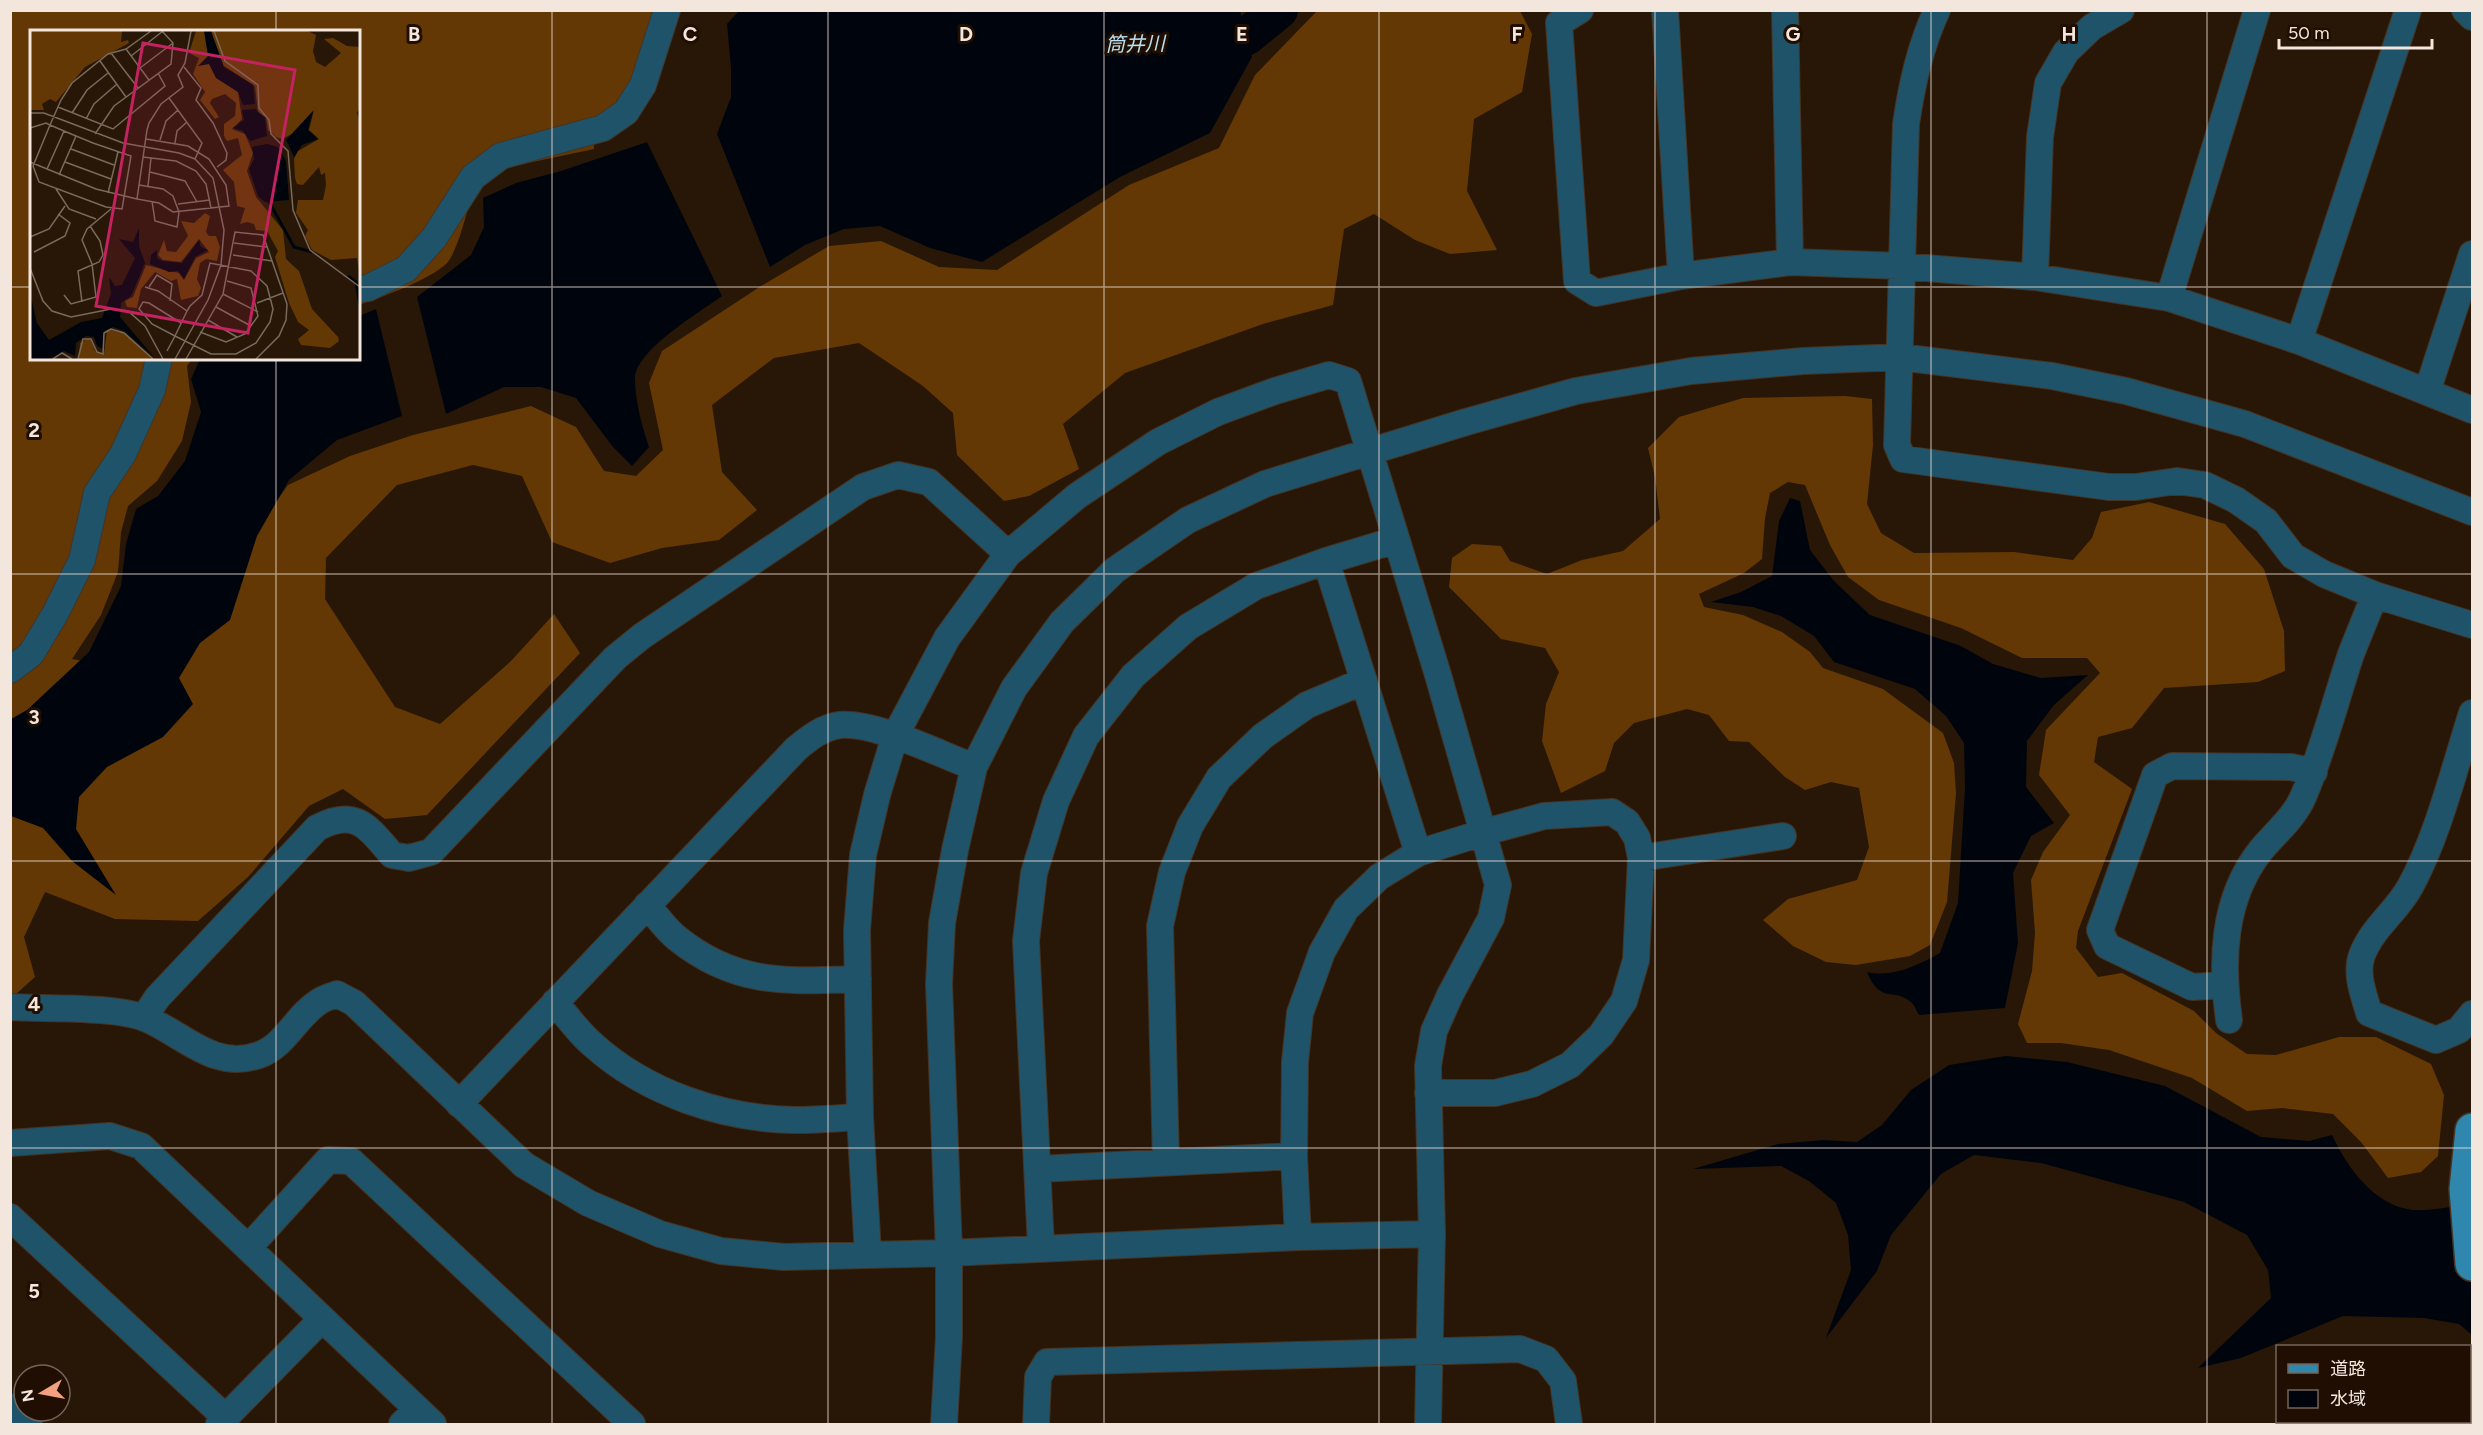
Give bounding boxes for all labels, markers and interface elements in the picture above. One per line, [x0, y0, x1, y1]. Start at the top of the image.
scale bar [2279, 12, 2432, 50]
text: B [408, 22, 420, 46]
text: C [683, 22, 697, 46]
text: D [959, 22, 973, 46]
text: E [1236, 22, 1248, 46]
text: F [1511, 22, 1523, 46]
text: G [1786, 22, 1801, 46]
text: H [2062, 22, 2077, 46]
text: 50 m [2288, 22, 2330, 44]
inset map [30, 30, 360, 360]
water label: 筒井川 [1105, 31, 1167, 57]
text: 2 [28, 418, 40, 442]
text: 3 [28, 705, 40, 729]
text: 4 [28, 992, 41, 1016]
text: 5 [28, 1279, 40, 1303]
legend [2276, 1345, 2471, 1423]
text: 道路 [2330, 1358, 2366, 1380]
north arrow [12, 1363, 72, 1423]
text: N [17, 1388, 38, 1403]
text: 水域 [2330, 1388, 2366, 1410]

